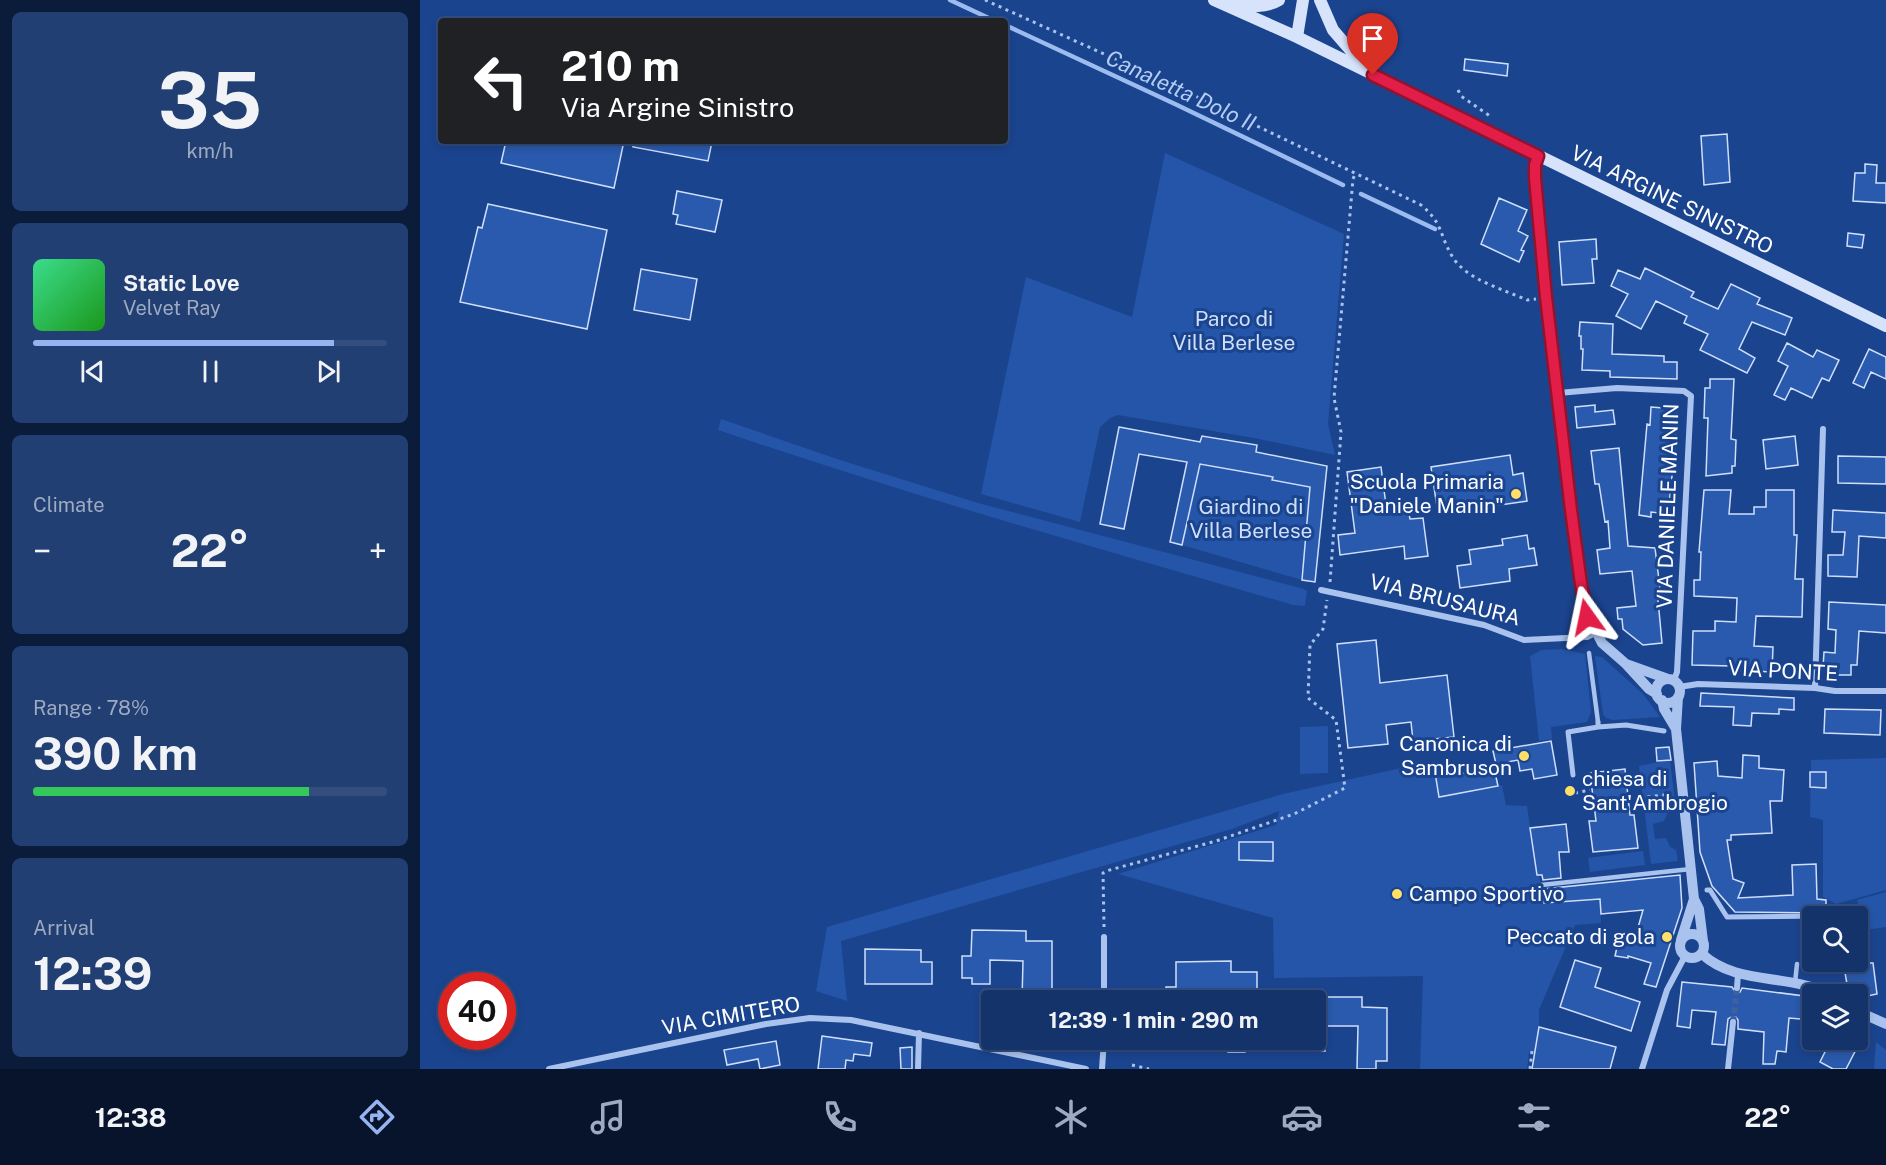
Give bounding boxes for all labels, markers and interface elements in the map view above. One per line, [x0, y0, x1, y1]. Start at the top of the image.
pin [1347, 13, 1398, 75]
icon: arrive [1356, 22, 1389, 55]
text: 210 m [561, 41, 680, 90]
icon: left [462, 42, 540, 120]
water label: Canaletta Dolo II [1102, 44, 1260, 136]
text: 35 [158, 54, 262, 146]
text: Via Argine Sinistro [561, 91, 794, 123]
text: km/h [186, 139, 234, 163]
street label: VIA ARGINE SINISTRO [1567, 140, 1777, 259]
text: Static Love [123, 270, 240, 296]
text: Velvet Ray [123, 296, 221, 320]
park label: Parco di Villa Berlese [1173, 306, 1295, 355]
icon: previous [76, 355, 109, 388]
icon: pause [194, 355, 227, 388]
icon: next [312, 355, 345, 388]
street label: VIA DANIELE MANIN [1651, 403, 1684, 609]
place label: Scuola Primaria "Daniele Manin" [1349, 469, 1504, 518]
marker: Scuola Primaria "Daniele Manin" [1509, 487, 1523, 501]
text: Climate [33, 493, 105, 517]
park label: Giardino di Villa Berlese [1190, 494, 1312, 543]
text: 22° [171, 524, 249, 577]
text: − [33, 532, 51, 570]
text: + [369, 532, 387, 570]
street label: VIA BRUSAURA [1367, 569, 1523, 630]
position arrow [1555, 585, 1619, 649]
street label: VIA PONTE [1727, 655, 1839, 686]
text: Range · 78% [33, 696, 149, 720]
text: 390 km [33, 727, 198, 780]
place label: Canonica di Sambruson [1399, 731, 1512, 780]
marker: Canonica di Sambruson [1517, 749, 1531, 763]
place label: chiesa di Sant'Ambrogio [1582, 766, 1728, 815]
marker: chiesa di Sant'Ambrogio [1563, 784, 1577, 798]
place label: Campo Sportivo [1409, 881, 1564, 906]
marker: Campo Sportivo [1390, 887, 1404, 901]
map controls [1802, 906, 1868, 1050]
button: search [1802, 906, 1868, 972]
text: Arrival [33, 916, 95, 940]
place label: Peccato di gola [1506, 924, 1655, 949]
marker: Peccato di gola [1660, 930, 1674, 944]
text: 12:39 [33, 947, 152, 1000]
speed limit sign: 40 [438, 972, 516, 1050]
button: layers [1802, 984, 1868, 1050]
street label: VIA CIMITERO [660, 991, 802, 1040]
text: 12:39 · 1 min · 290 m [1049, 1007, 1258, 1033]
icon: directions [356, 1096, 398, 1138]
icon: music [587, 1096, 629, 1138]
icon: phone [819, 1096, 861, 1138]
icon: climate [1050, 1096, 1092, 1138]
icon: car [1281, 1096, 1323, 1138]
icon: filters [1513, 1096, 1555, 1138]
text: 12:38 [95, 1101, 167, 1133]
text: 22° [1744, 1101, 1791, 1133]

